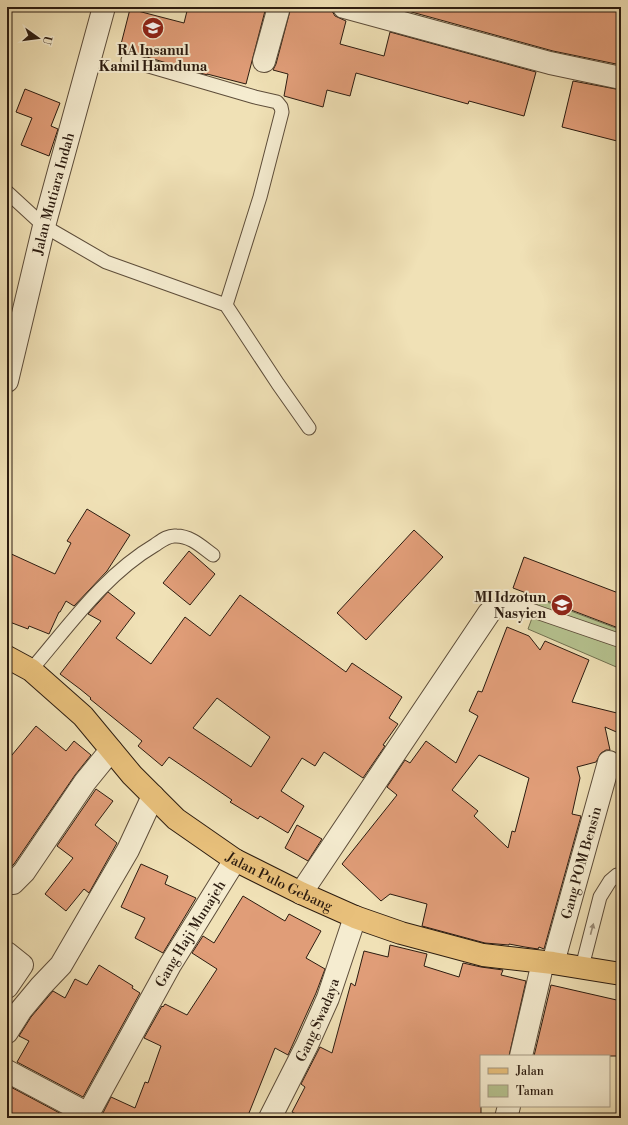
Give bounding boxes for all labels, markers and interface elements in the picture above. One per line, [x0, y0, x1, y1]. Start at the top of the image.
school or university icon: RA Insanul Kamil Hamduna [140, 15, 166, 41]
north arrow [18, 18, 58, 58]
text: U [39, 34, 55, 46]
place label: RA Insanul Kamil Hamduna [99, 42, 208, 76]
street label: Jalan Mutiara Indah [29, 130, 79, 258]
place label: MI Idzotun Nasyien [474, 589, 546, 623]
school or university icon: MI Idzotun Nasyien [549, 592, 575, 618]
street label: Gang POM Bensin [558, 804, 606, 921]
street label: Jalan Pulo Gebang [221, 848, 336, 916]
street label: Gang Haji Munajeh [152, 877, 231, 991]
one-way arrow [589, 923, 595, 935]
street label: Gang Swadaya [292, 975, 344, 1065]
legend [480, 1055, 610, 1107]
text: Jalan [515, 1064, 544, 1079]
text: Taman [516, 1084, 554, 1099]

